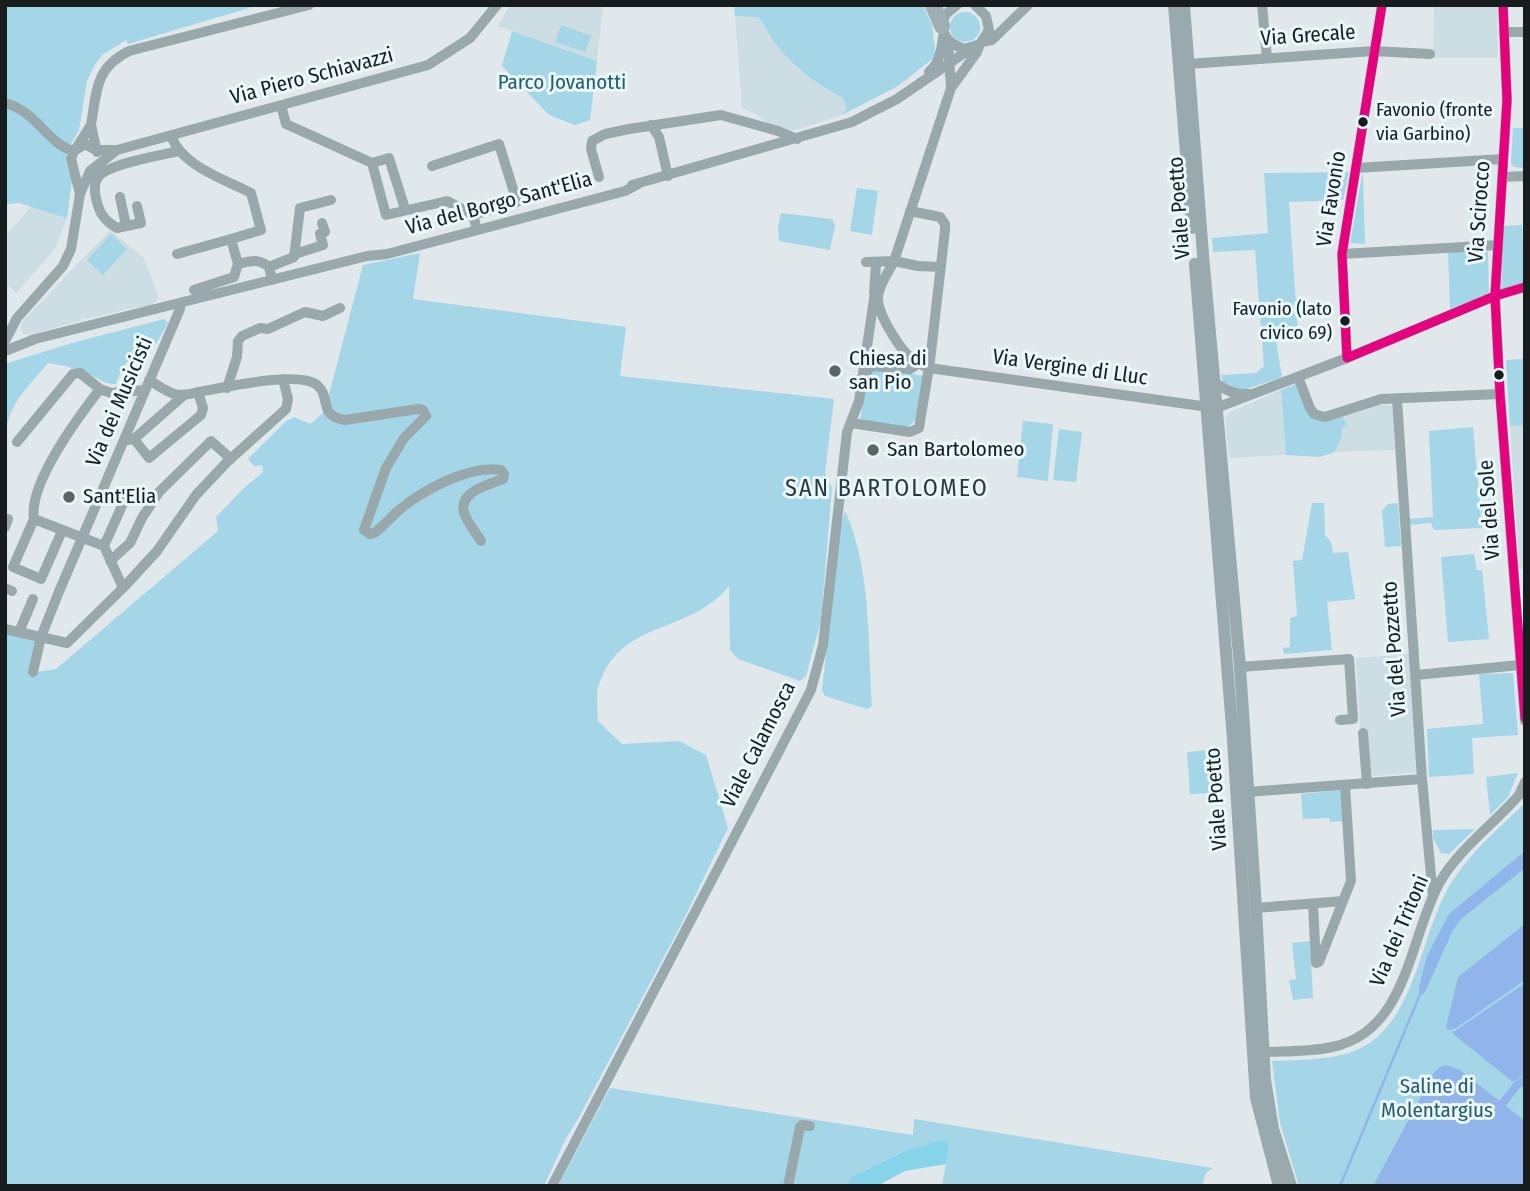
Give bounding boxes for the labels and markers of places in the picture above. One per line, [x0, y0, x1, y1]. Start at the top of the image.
place label: Favonio (fronte via Garbino) [1376, 100, 1493, 144]
marker: Favonio (fronte via Garbino) [1356, 115, 1370, 129]
place label: Favonio (lato civico 69) [1232, 299, 1332, 343]
marker: Favonio (lato civico 69) [1338, 314, 1352, 328]
place label: Chiesa di san Pio [849, 346, 927, 396]
marker: Chiesa di san Pio [827, 363, 843, 379]
unlabelled marker [1492, 368, 1506, 382]
place label: San Bartolomeo [887, 437, 1024, 463]
marker: San Bartolomeo [865, 442, 881, 458]
place label: Sant'Elia [83, 484, 156, 510]
marker: Sant'Elia [61, 489, 77, 505]

